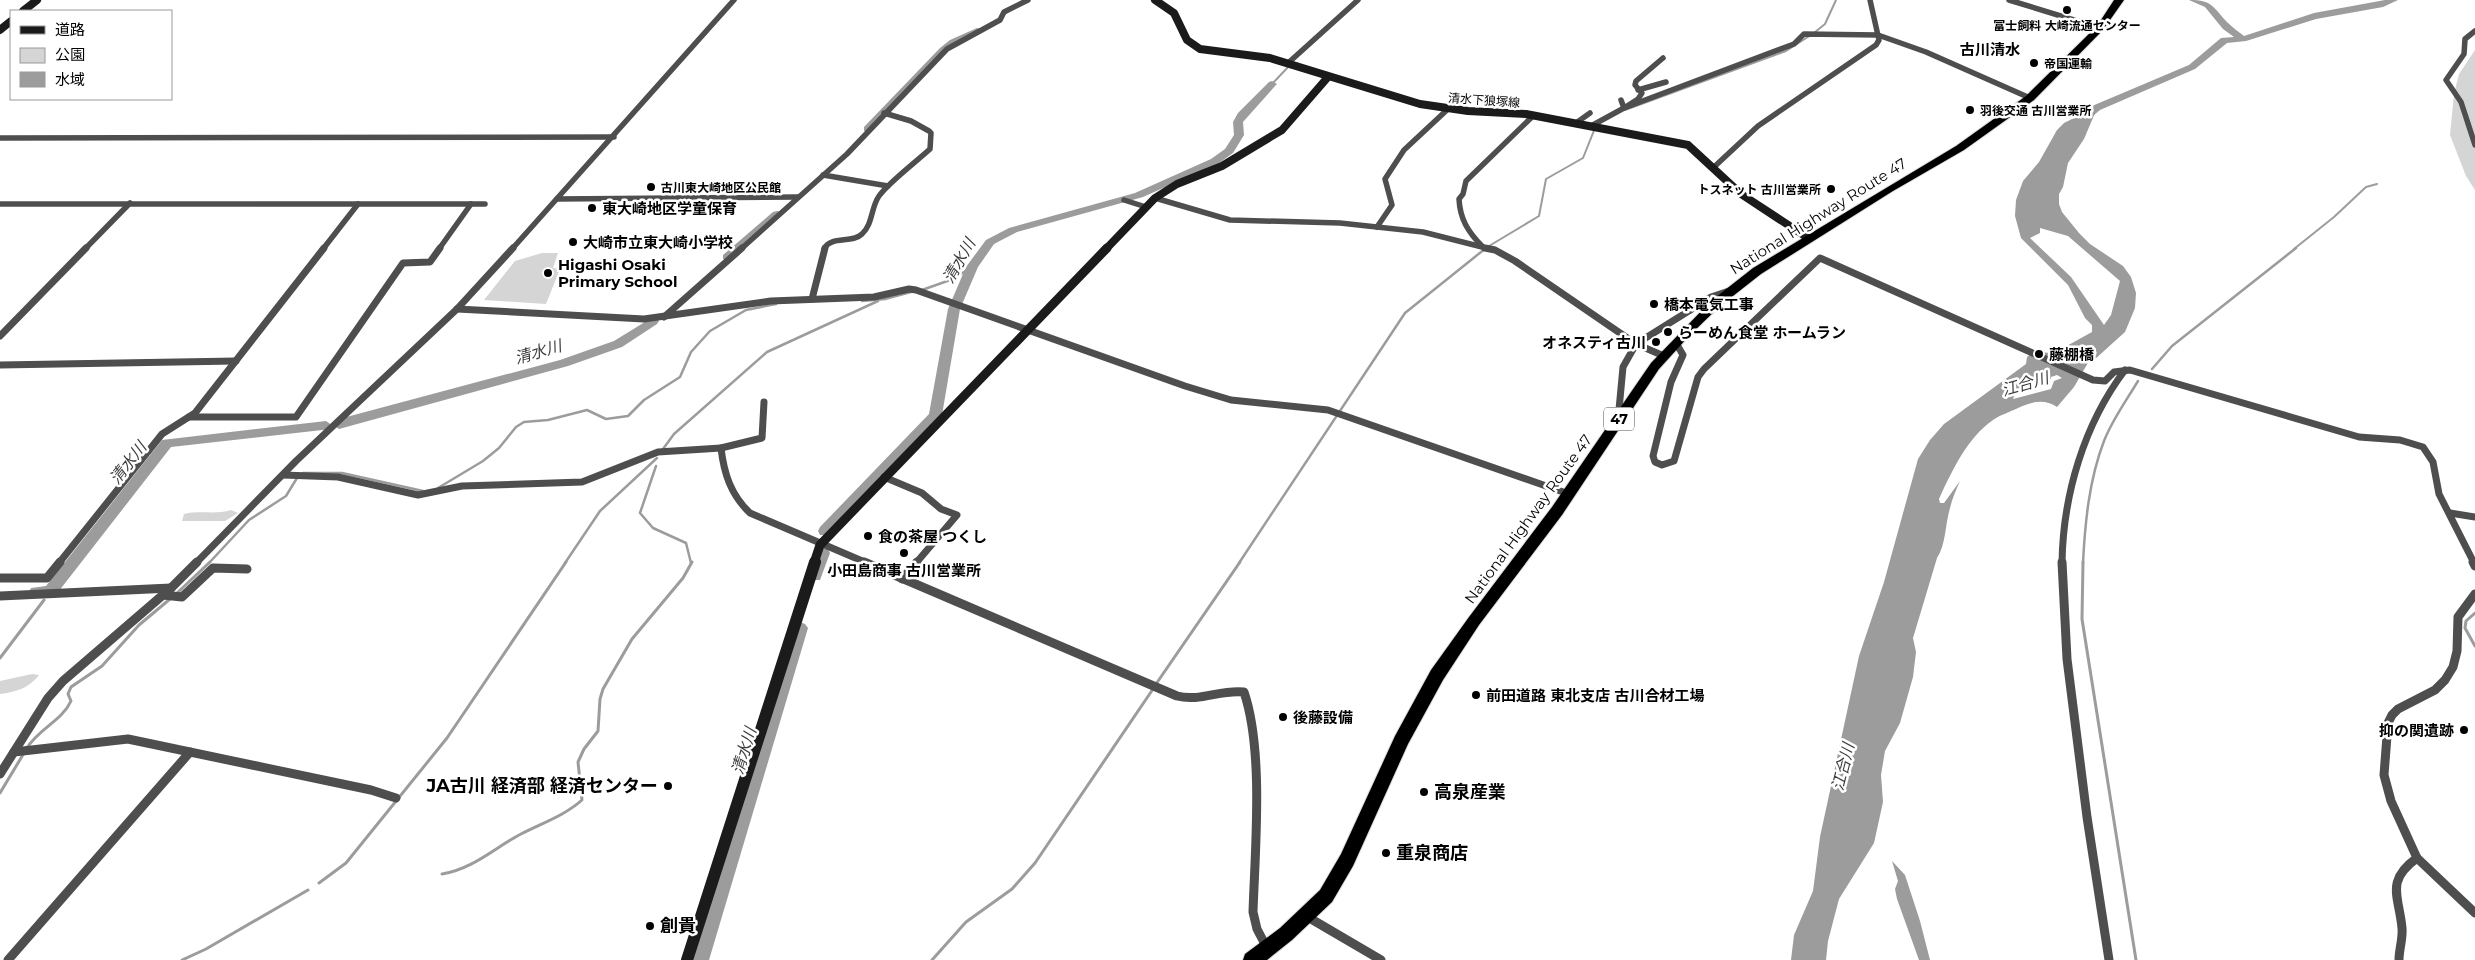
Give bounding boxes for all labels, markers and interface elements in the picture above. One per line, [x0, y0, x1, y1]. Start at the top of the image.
marker: 富士飼料 大崎流通センター [2061, 4, 2073, 16]
legend [10, 10, 172, 100]
place label: 富士飼料 大崎流通センター [1993, 18, 2141, 33]
text: 道路 [55, 20, 85, 39]
district label: 古川清水 [1960, 40, 2020, 59]
text: 公園 [55, 45, 85, 64]
place label: 帝国運輸 [2044, 56, 2092, 71]
marker: 帝国運輸 [2028, 57, 2040, 69]
text: 水域 [55, 70, 85, 89]
street label: 清水下狼塚線 [1448, 90, 1520, 110]
place label: 羽後交通 古川営業所 [1980, 103, 2091, 118]
marker: 羽後交通 古川営業所 [1964, 104, 1976, 116]
street label: National Highway Route 47 [1726, 154, 1910, 278]
place label: 古川東大崎地区公民館 [661, 180, 781, 195]
marker: 古川東大崎地区公民館 [645, 181, 657, 193]
place label: トスネット 古川営業所 [1698, 182, 1821, 197]
marker: トスネット 古川営業所 [1825, 183, 1837, 195]
place label: 東大崎地区学童保育 [602, 199, 737, 218]
marker: 東大崎地区学童保育 [586, 202, 598, 214]
place label: 大崎市立東大崎小学校 [583, 233, 733, 252]
water label: 清水川 [939, 234, 980, 287]
marker: 大崎市立東大崎小学校 [567, 236, 579, 248]
place label: Higashi Osaki Primary School [558, 255, 677, 291]
marker: Higashi Osaki Primary School [542, 267, 554, 279]
place label: 橋本電気工事 [1664, 295, 1754, 314]
marker: 橋本電気工事 [1648, 298, 1660, 310]
place label: らーめん食堂 ホームラン [1678, 323, 1846, 342]
marker: らーめん食堂 ホームラン [1662, 326, 1674, 338]
place label: オネスティ古川 [1542, 333, 1646, 352]
water label: 清水川 [512, 336, 566, 368]
marker: オネスティ古川 [1650, 336, 1662, 348]
place label: 藤棚橋 [2049, 345, 2095, 364]
marker: 藤棚橋 [2033, 348, 2045, 360]
water label: 江合川 [1999, 368, 2053, 400]
road number: 47 [1604, 408, 1634, 430]
street label: National Highway Route 47 [1460, 430, 1596, 607]
water label: 清水川 [106, 437, 151, 488]
place label: 食の茶屋 つくし [878, 527, 987, 546]
marker: 食の茶屋 つくし [862, 530, 874, 542]
marker: 小田島商事 古川営業所 [898, 547, 910, 559]
place label: 小田島商事 古川営業所 [827, 561, 981, 580]
place label: 前田道路 東北支店 古川合材工場 [1486, 686, 1705, 705]
marker: 前田道路 東北支店 古川合材工場 [1470, 689, 1482, 701]
place label: 後藤設備 [1293, 708, 1353, 727]
marker: 後藤設備 [1277, 711, 1289, 723]
place label: 抑の関遺跡 [2379, 721, 2454, 740]
water label: 清水川 [728, 723, 761, 777]
marker: 抑の関遺跡 [2458, 724, 2470, 736]
water label: 江合川 [1828, 739, 1859, 793]
place label: JA古川 経済部 経済センター [426, 775, 658, 797]
marker: JA古川 経済部 経済センター [662, 780, 674, 792]
place label: 高泉産業 [1434, 781, 1506, 803]
marker: 高泉産業 [1418, 786, 1430, 798]
place label: 重泉商店 [1396, 842, 1468, 864]
marker: 重泉商店 [1380, 847, 1392, 859]
place label: 創貴 [660, 915, 696, 937]
marker: 創貴 [644, 920, 656, 932]

